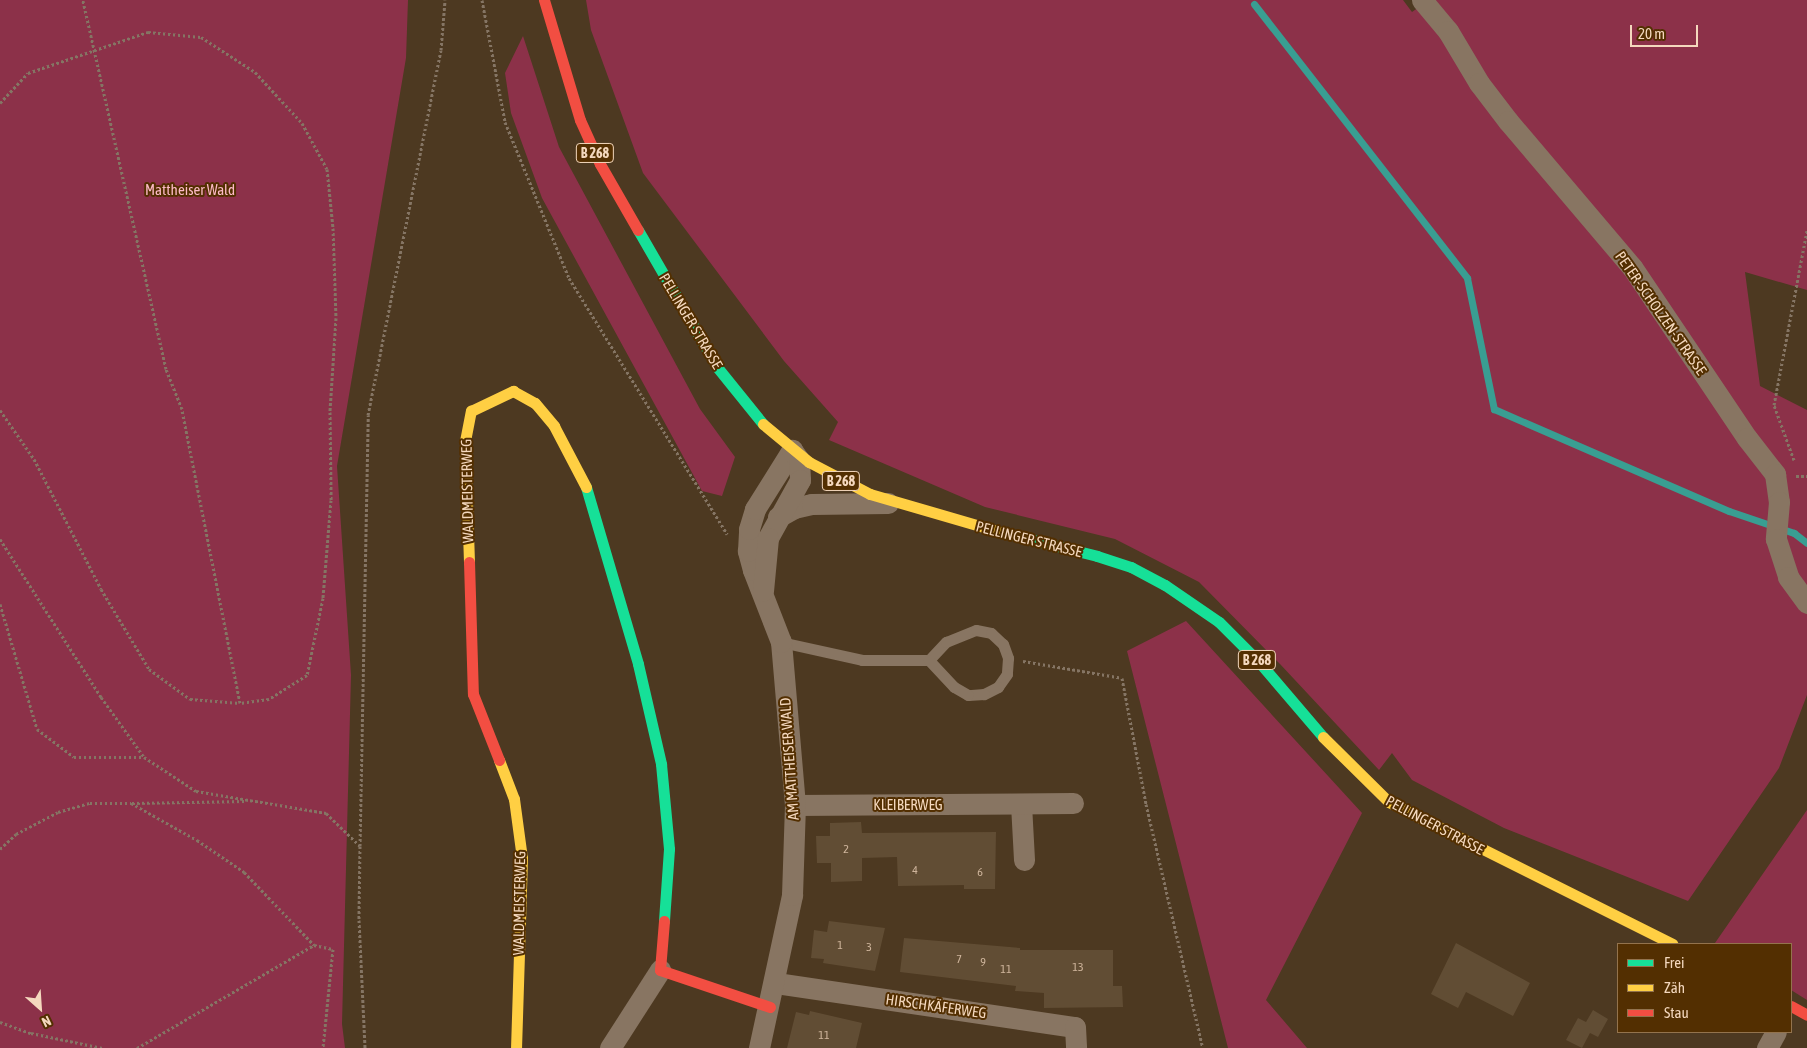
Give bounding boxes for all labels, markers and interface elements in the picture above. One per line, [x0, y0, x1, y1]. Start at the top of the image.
scale bar [1632, 15, 1700, 47]
text: 20 m [1638, 25, 1665, 42]
road number: B 268 [575, 142, 615, 164]
park label: Mattheiser Wald [145, 181, 235, 199]
street label: PETER-SCHOLZEN-STRASSE [1612, 248, 1710, 378]
street label: PELLINGER STRASSE [655, 270, 727, 372]
street label: WALDMEISTERWEG [457, 439, 477, 543]
road number: B 268 [821, 470, 861, 492]
street label: PELLINGER STRASSE [974, 517, 1084, 561]
road number: B 268 [1237, 648, 1277, 672]
street label: AM MATTHEISER WALD [776, 697, 802, 821]
street label: PELLINGER STRASSE [1383, 792, 1487, 858]
street label: KLEIBERWEG [873, 796, 943, 814]
house number: 2 [843, 843, 849, 857]
street label: WALDMEISTERWEG [509, 851, 529, 955]
house number: 4 [912, 864, 918, 878]
house number: 6 [977, 866, 983, 880]
house number: 1 [837, 939, 843, 953]
house number: 3 [866, 941, 872, 955]
legend [1617, 943, 1792, 1033]
house number: 7 [956, 953, 962, 967]
text: Frei [1664, 954, 1684, 971]
house number: 9 [980, 956, 986, 970]
house number: 13 [1072, 961, 1084, 975]
house number: 11 [1000, 963, 1012, 977]
text: Zäh [1664, 979, 1685, 996]
north arrow [15, 983, 65, 1033]
street label: HIRSCHKÄFERWEG [884, 990, 988, 1022]
text: Stau [1664, 1004, 1689, 1021]
text: N [39, 1012, 54, 1030]
house number: 11 [818, 1029, 830, 1043]

